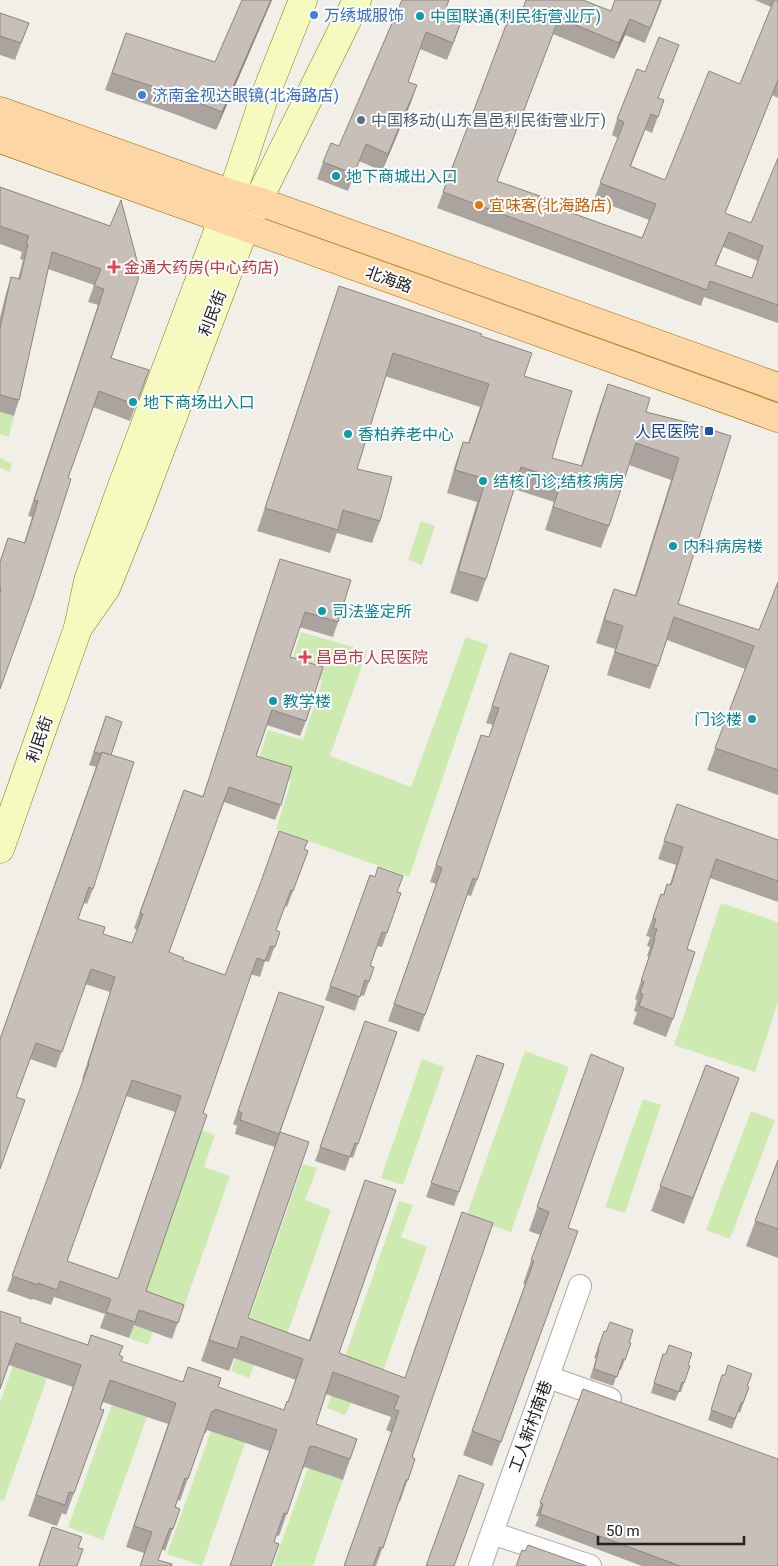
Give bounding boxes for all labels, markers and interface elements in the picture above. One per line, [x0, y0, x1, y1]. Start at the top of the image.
place label: 万绣城服饰 [324, 6, 404, 25]
place label: 中国联通(利民街营业厅) [430, 7, 601, 26]
marker: 万绣城服饰 [308, 9, 320, 21]
marker: 中国联通(利民街营业厅) [414, 10, 426, 22]
place label: 济南金视达眼镜(北海路店) [152, 86, 339, 105]
marker: 济南金视达眼镜(北海路店) [136, 89, 148, 101]
place label: 中国移动(山东昌邑利民街营业厅) [371, 111, 606, 130]
marker: 中国移动(山东昌邑利民街营业厅) [355, 114, 367, 126]
place label: 地下商城出入口 [346, 167, 458, 186]
marker: 地下商城出入口 [330, 170, 342, 182]
place label: 宜味客(北海路店) [489, 196, 612, 215]
marker: 宜味客(北海路店) [473, 199, 485, 211]
place label: 金通大药房(中心药店) [124, 258, 279, 277]
marker: 金通大药房(中心药店) [108, 261, 120, 273]
street label: 北海路 [363, 262, 415, 297]
street label: 利民街 [195, 287, 230, 339]
place label: 地下商场出入口 [143, 393, 255, 412]
marker: 地下商场出入口 [127, 396, 139, 408]
place label: 人民医院 [635, 422, 699, 441]
place label: 香柏养老中心 [358, 425, 454, 444]
marker: 人民医院 [703, 425, 715, 437]
marker: 香柏养老中心 [342, 428, 354, 440]
place label: 结核门诊;结核病房 [493, 472, 624, 491]
marker: 结核门诊;结核病房 [477, 475, 489, 487]
place label: 内科病房楼 [683, 537, 763, 556]
marker: 内科病房楼 [667, 540, 679, 552]
place label: 司法鉴定所 [332, 602, 412, 621]
marker: 司法鉴定所 [316, 605, 328, 617]
place label: 昌邑市人民医院 [316, 648, 428, 667]
marker: 昌邑市人民医院 [298, 650, 312, 664]
place label: 教学楼 [283, 692, 331, 711]
marker: 教学楼 [267, 695, 279, 707]
place label: 门诊楼 [694, 710, 742, 729]
street label: 利民街 [23, 713, 56, 765]
marker: 门诊楼 [746, 713, 758, 725]
street label: 工人新村南巷 [505, 1378, 556, 1475]
scale bar [598, 1514, 744, 1546]
text: 50 m [606, 1522, 640, 1540]

